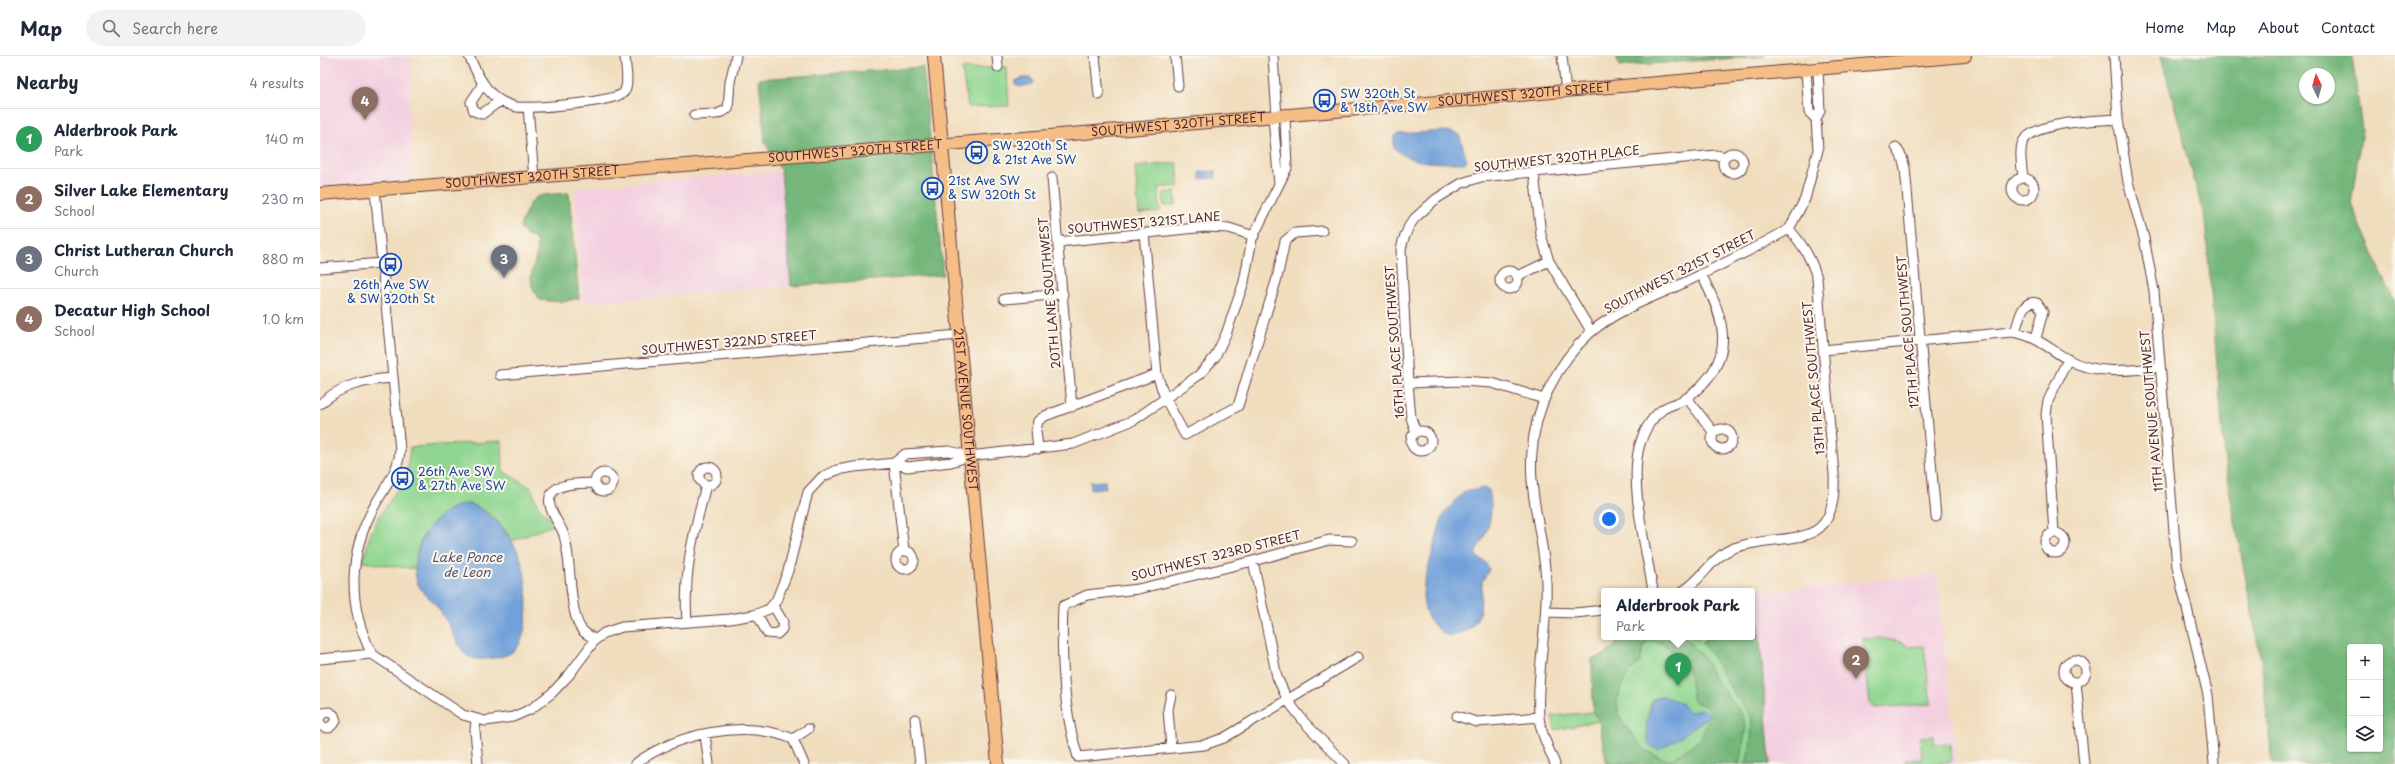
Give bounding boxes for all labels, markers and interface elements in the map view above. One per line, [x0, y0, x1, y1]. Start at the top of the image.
search box [86, 10, 366, 46]
text: Map [20, 14, 62, 42]
text: Search here [132, 16, 218, 39]
icon: search [100, 17, 122, 39]
text: Home [2145, 17, 2184, 38]
text: Map [2206, 17, 2236, 38]
text: About [2258, 17, 2299, 38]
text: Contact [2321, 17, 2375, 38]
north arrow [2299, 68, 2335, 104]
text: Nearby [16, 69, 78, 95]
text: 4 results [250, 73, 304, 92]
street label: SOUTHWEST 320TH STREET [1437, 77, 1613, 110]
place label: SW 320th St & 18th Ave SW [1340, 84, 1428, 116]
pin: 4 [352, 87, 378, 120]
bus stop icon: SW 320th St & 18th Ave SW [1312, 88, 1338, 114]
street label: SOUTHWEST 320TH STREET [1090, 107, 1267, 140]
text: Alderbrook Park [54, 118, 178, 141]
text: 1 [26, 129, 32, 148]
text: 140 m [265, 129, 304, 148]
street label: SOUTHWEST 320TH STREET [767, 134, 944, 166]
place label: SW 320th St & 21st Ave SW [992, 136, 1076, 168]
bus stop icon: SW 320th St & 21st Ave SW [963, 140, 989, 166]
street label: SOUTHWEST 320TH PLACE [1473, 140, 1641, 176]
text: Park [54, 141, 83, 160]
street label: SOUTHWEST 320TH STREET [444, 160, 621, 192]
place label: 21st Ave SW & SW 320th St [948, 171, 1036, 203]
bus stop icon: 21st Ave SW & SW 320th St [919, 175, 945, 201]
text: Silver Lake Elementary [54, 178, 228, 201]
text: 2 [24, 189, 34, 208]
text: 230 m [262, 189, 304, 208]
text: School [54, 201, 95, 220]
street label: SOUTHWEST 321ST LANE [1066, 206, 1222, 238]
street label: 20TH LANE SOUTHWEST [1033, 216, 1065, 370]
street label: SOUTHWEST 321ST STREET [1601, 225, 1759, 317]
text: Christ Lutheran Church [54, 238, 234, 261]
pin: 3 [491, 245, 517, 278]
text: 3 [25, 249, 33, 268]
text: 880 m [262, 249, 304, 268]
bus stop icon: 26th Ave SW & SW 320th St [378, 251, 404, 277]
street label: 12TH PLACE SOUTHWEST [1891, 254, 1923, 409]
text: Church [54, 261, 99, 280]
street label: 16TH PLACE SOUTHWEST [1380, 264, 1408, 420]
place label: 26th Ave SW & SW 320th St [347, 275, 435, 307]
text: Decatur High School [54, 298, 210, 321]
street label: 13TH PLACE SOUTHWEST [1797, 300, 1829, 456]
text: 4 [25, 309, 33, 328]
text: 1.0 km [263, 309, 304, 328]
text: School [54, 321, 95, 340]
street label: SOUTHWEST 322ND STREET [641, 325, 818, 359]
street label: 21ST AVENUE SOUTHWEST [950, 327, 983, 493]
street label: 11TH AVENUE SOUTHWEST [2135, 329, 2167, 493]
place label: 26th Ave SW & 27th Ave SW [418, 462, 506, 494]
bus stop icon: 26th Ave SW & 27th Ave SW [389, 466, 415, 492]
your location [1599, 509, 1619, 529]
street label: SOUTHWEST 323RD STREET [1129, 525, 1303, 585]
water label: Lake Ponce de Leon [432, 547, 503, 581]
popup [1601, 588, 1755, 640]
text: Alderbrook Park [1616, 593, 1740, 616]
text: Park [1616, 616, 1645, 635]
map controls [2347, 644, 2383, 752]
button: + [2347, 644, 2383, 680]
pin: 2 [1843, 646, 1869, 679]
pin: 1 [1665, 653, 1691, 686]
button: − [2347, 680, 2383, 716]
button: layers [2347, 716, 2383, 752]

